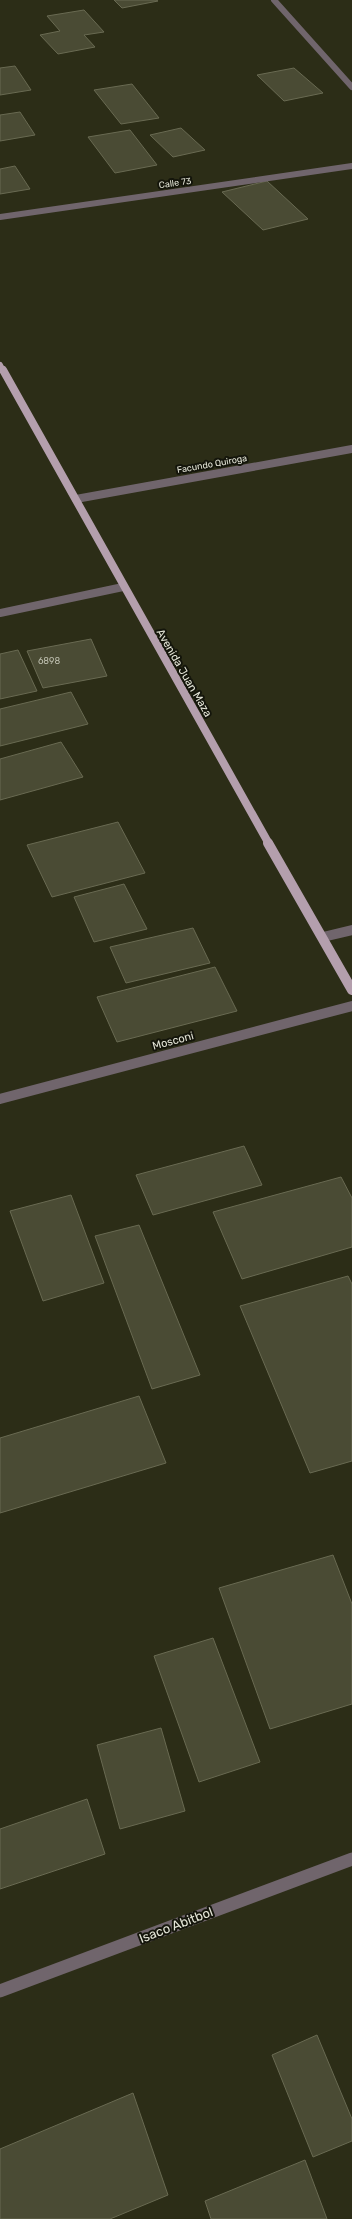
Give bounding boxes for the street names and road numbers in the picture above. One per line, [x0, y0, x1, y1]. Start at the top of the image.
street label: Calle 73 [158, 176, 192, 190]
street label: Facundo Quiroga [176, 453, 248, 475]
street label: Avenida Juan Maza [154, 627, 214, 719]
street label: Mosconi [151, 1029, 195, 1053]
street label: Isaco Abitbol [137, 1904, 215, 1946]

